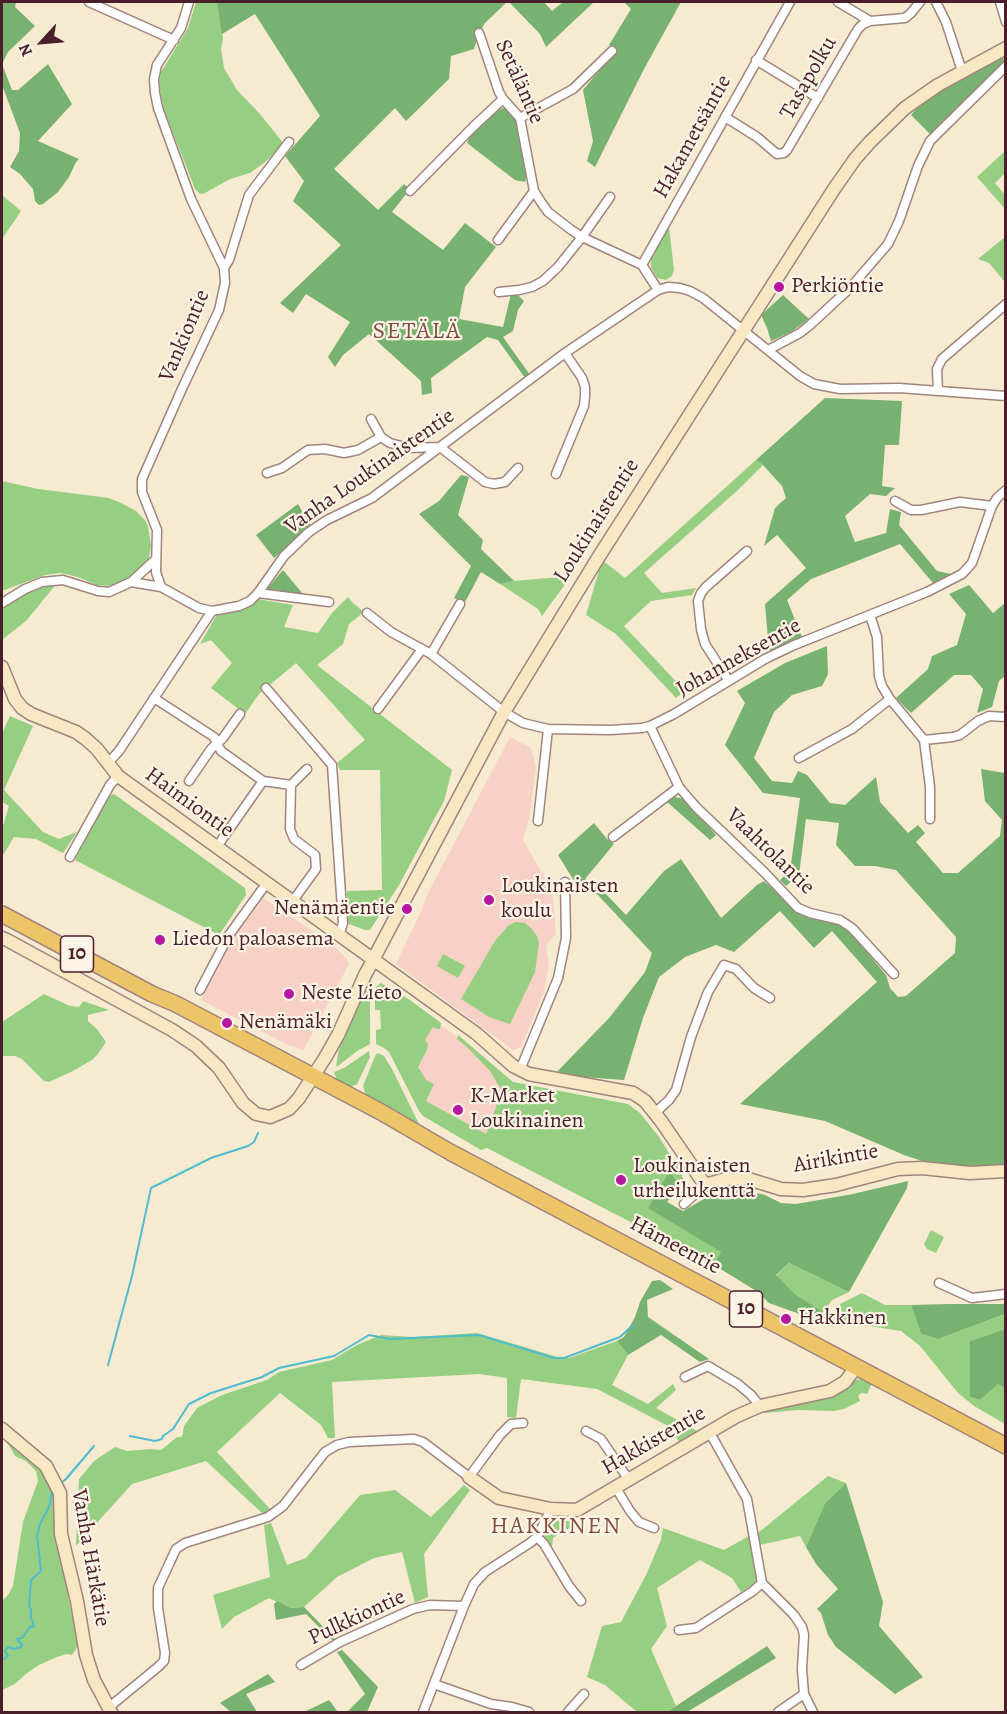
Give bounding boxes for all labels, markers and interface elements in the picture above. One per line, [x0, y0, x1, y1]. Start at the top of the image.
north arrow [12, 12, 72, 72]
street label: Tasapolku [775, 32, 843, 124]
street label: Setäläntie [489, 36, 549, 128]
text: N [13, 40, 38, 60]
street label: Hakametsäntie [648, 71, 738, 203]
place label: Perkiöntie [791, 274, 884, 300]
marker: Perkiöntie [772, 280, 786, 294]
street label: Vankiontie [154, 286, 216, 386]
district label: SETÄLÄ [372, 318, 462, 346]
street label: Vanha Loukinaistentie [280, 403, 460, 541]
street label: Loukinaistentie [548, 454, 646, 588]
street label: Johanneksentie [672, 613, 806, 703]
street label: Haimiontie [139, 762, 239, 844]
street label: Vaahtolantie [720, 803, 820, 901]
place label: Loukinaisten koulu [501, 874, 619, 926]
marker: Loukinaisten koulu [482, 893, 496, 907]
place label: Nenämäentie [274, 896, 395, 922]
marker: Nenämäentie [400, 902, 414, 916]
place label: Liedon paloasema [172, 927, 334, 953]
marker: Liedon paloasema [153, 933, 167, 947]
road number: 10 [60, 936, 94, 972]
place label: Neste Lieto [301, 981, 402, 1007]
marker: Neste Lieto [282, 987, 296, 1001]
place label: Nenämäki [239, 1010, 332, 1036]
marker: Nenämäki [220, 1016, 234, 1030]
place label: K-Market Loukinainen [470, 1084, 584, 1136]
marker: K-Market Loukinainen [451, 1103, 465, 1117]
street label: Airikintie [791, 1139, 881, 1179]
place label: Loukinaisten urheilukenttä [633, 1154, 756, 1206]
marker: Loukinaisten urheilukenttä [614, 1173, 628, 1187]
street label: Hämeentie [625, 1211, 725, 1281]
road number: 10 [730, 1291, 762, 1327]
place label: Hakkinen [798, 1306, 886, 1332]
marker: Hakkinen [779, 1312, 793, 1326]
street label: Hakkistentie [597, 1401, 711, 1481]
street label: Vanha Härkätie [65, 1487, 115, 1629]
district label: HAKKINEN [490, 1513, 622, 1541]
street label: Pulkkiontie [304, 1584, 410, 1652]

